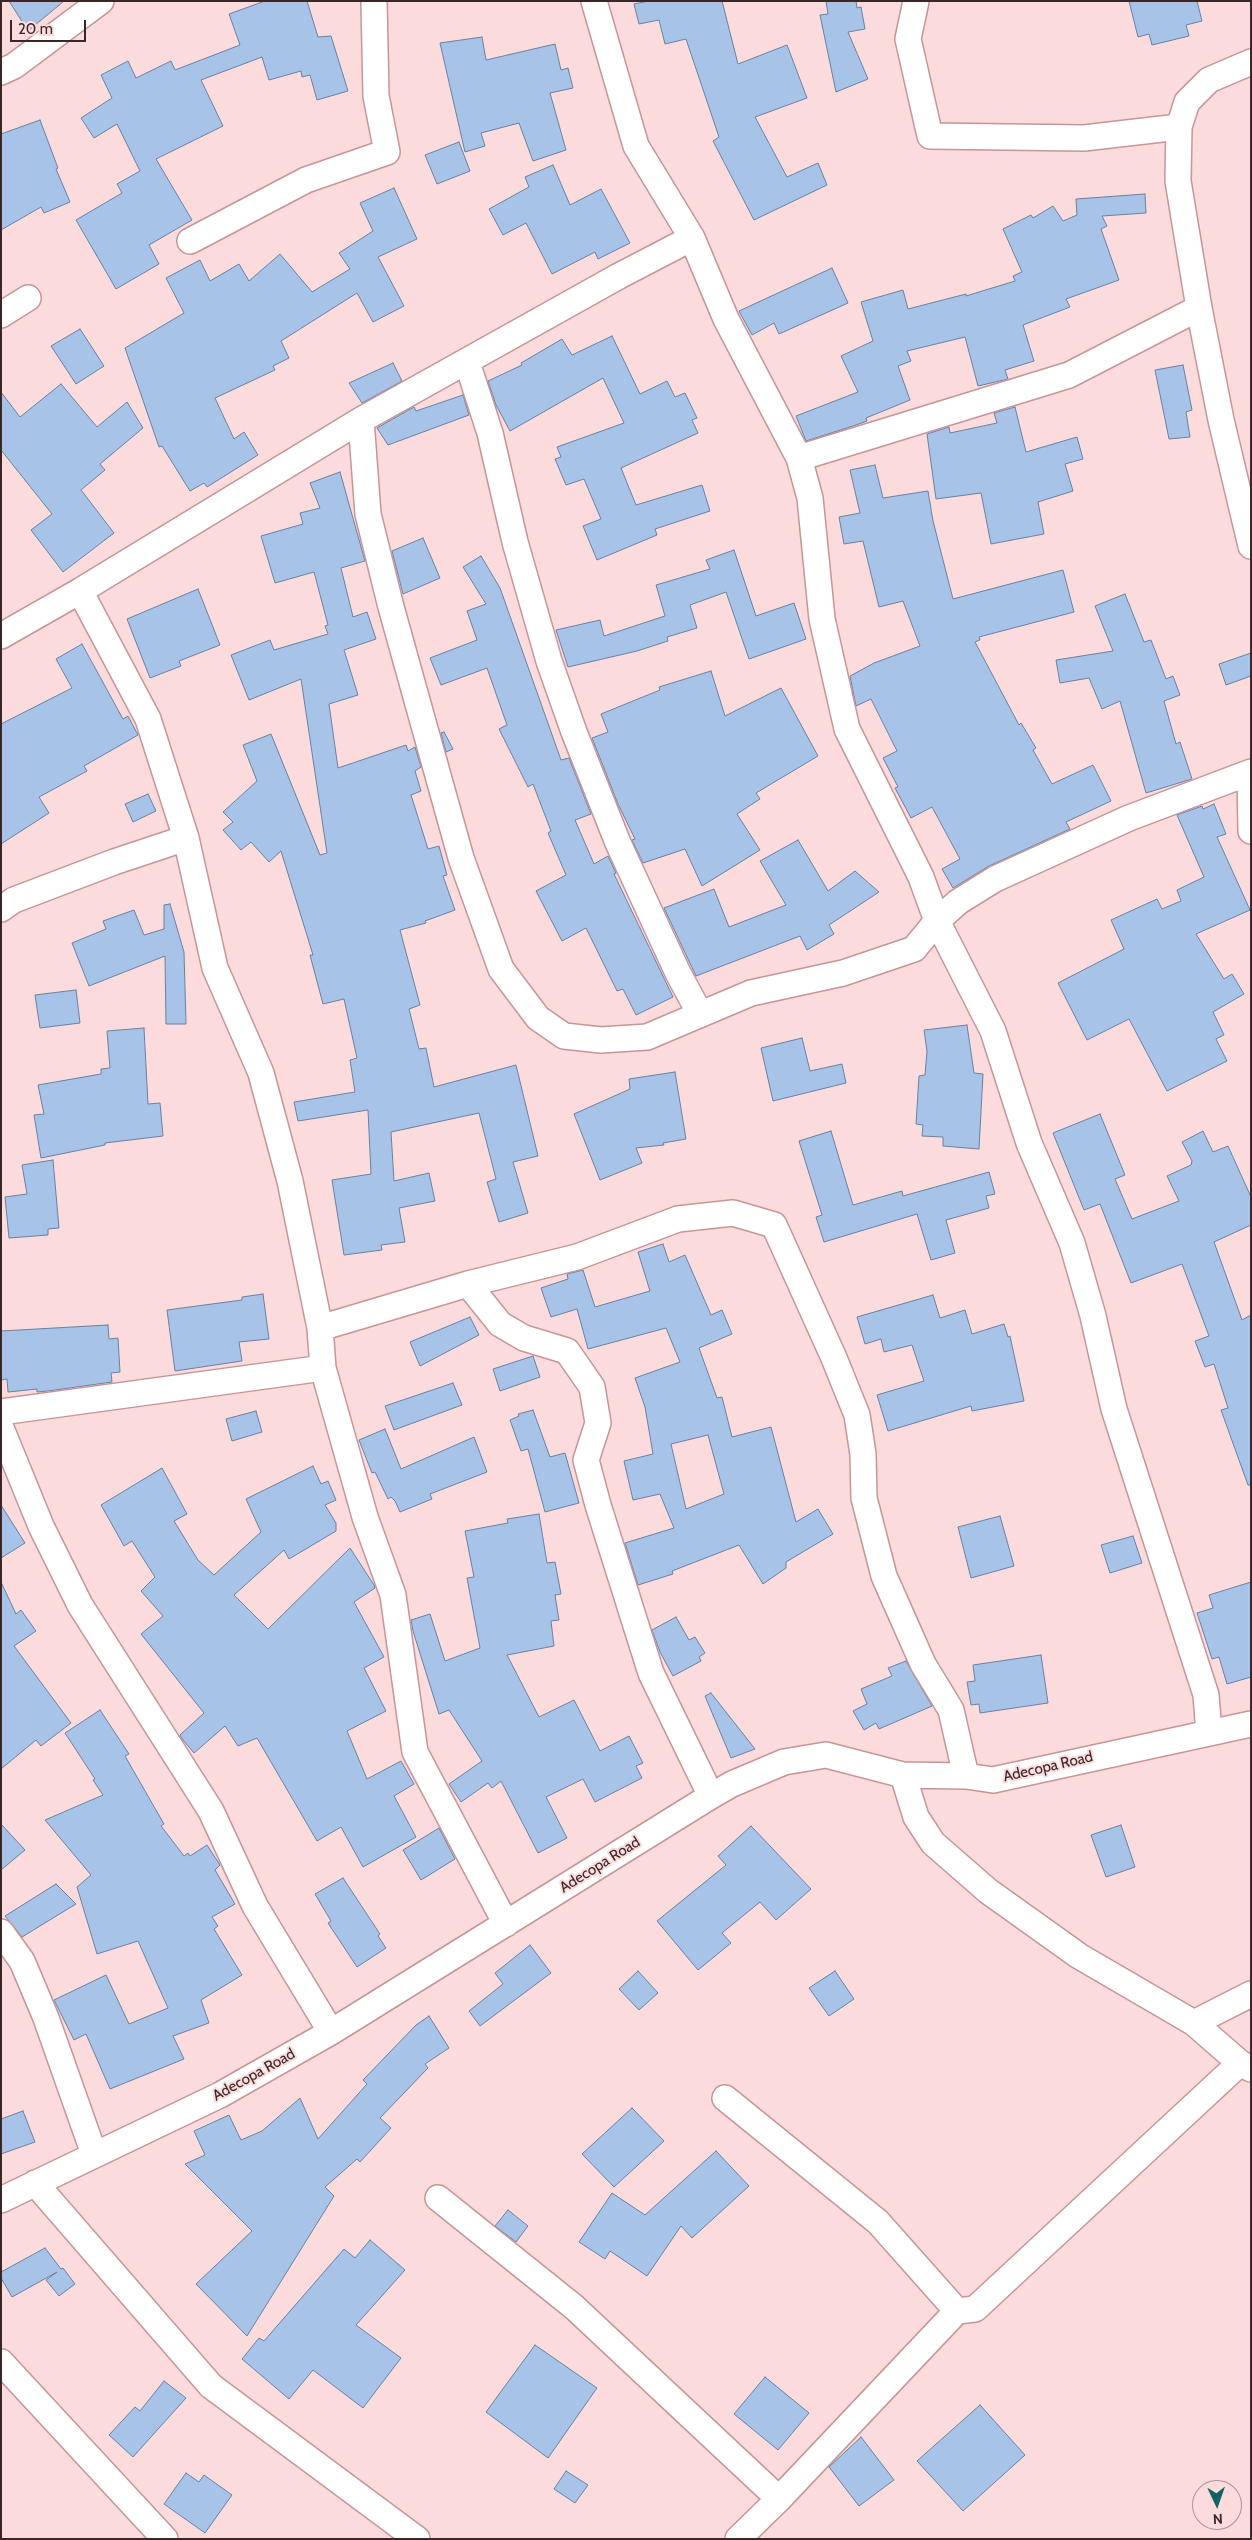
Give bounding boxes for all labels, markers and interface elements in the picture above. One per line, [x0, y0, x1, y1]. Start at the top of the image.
scale bar [12, 10, 89, 42]
text: 20 m [18, 20, 53, 38]
street label: Adecopa Road [1001, 1748, 1095, 1786]
street label: Adecopa Road [556, 1833, 644, 1897]
street label: Adecopa Road [210, 2045, 298, 2105]
north arrow [1192, 2480, 1242, 2530]
text: N [1212, 2510, 1223, 2528]

